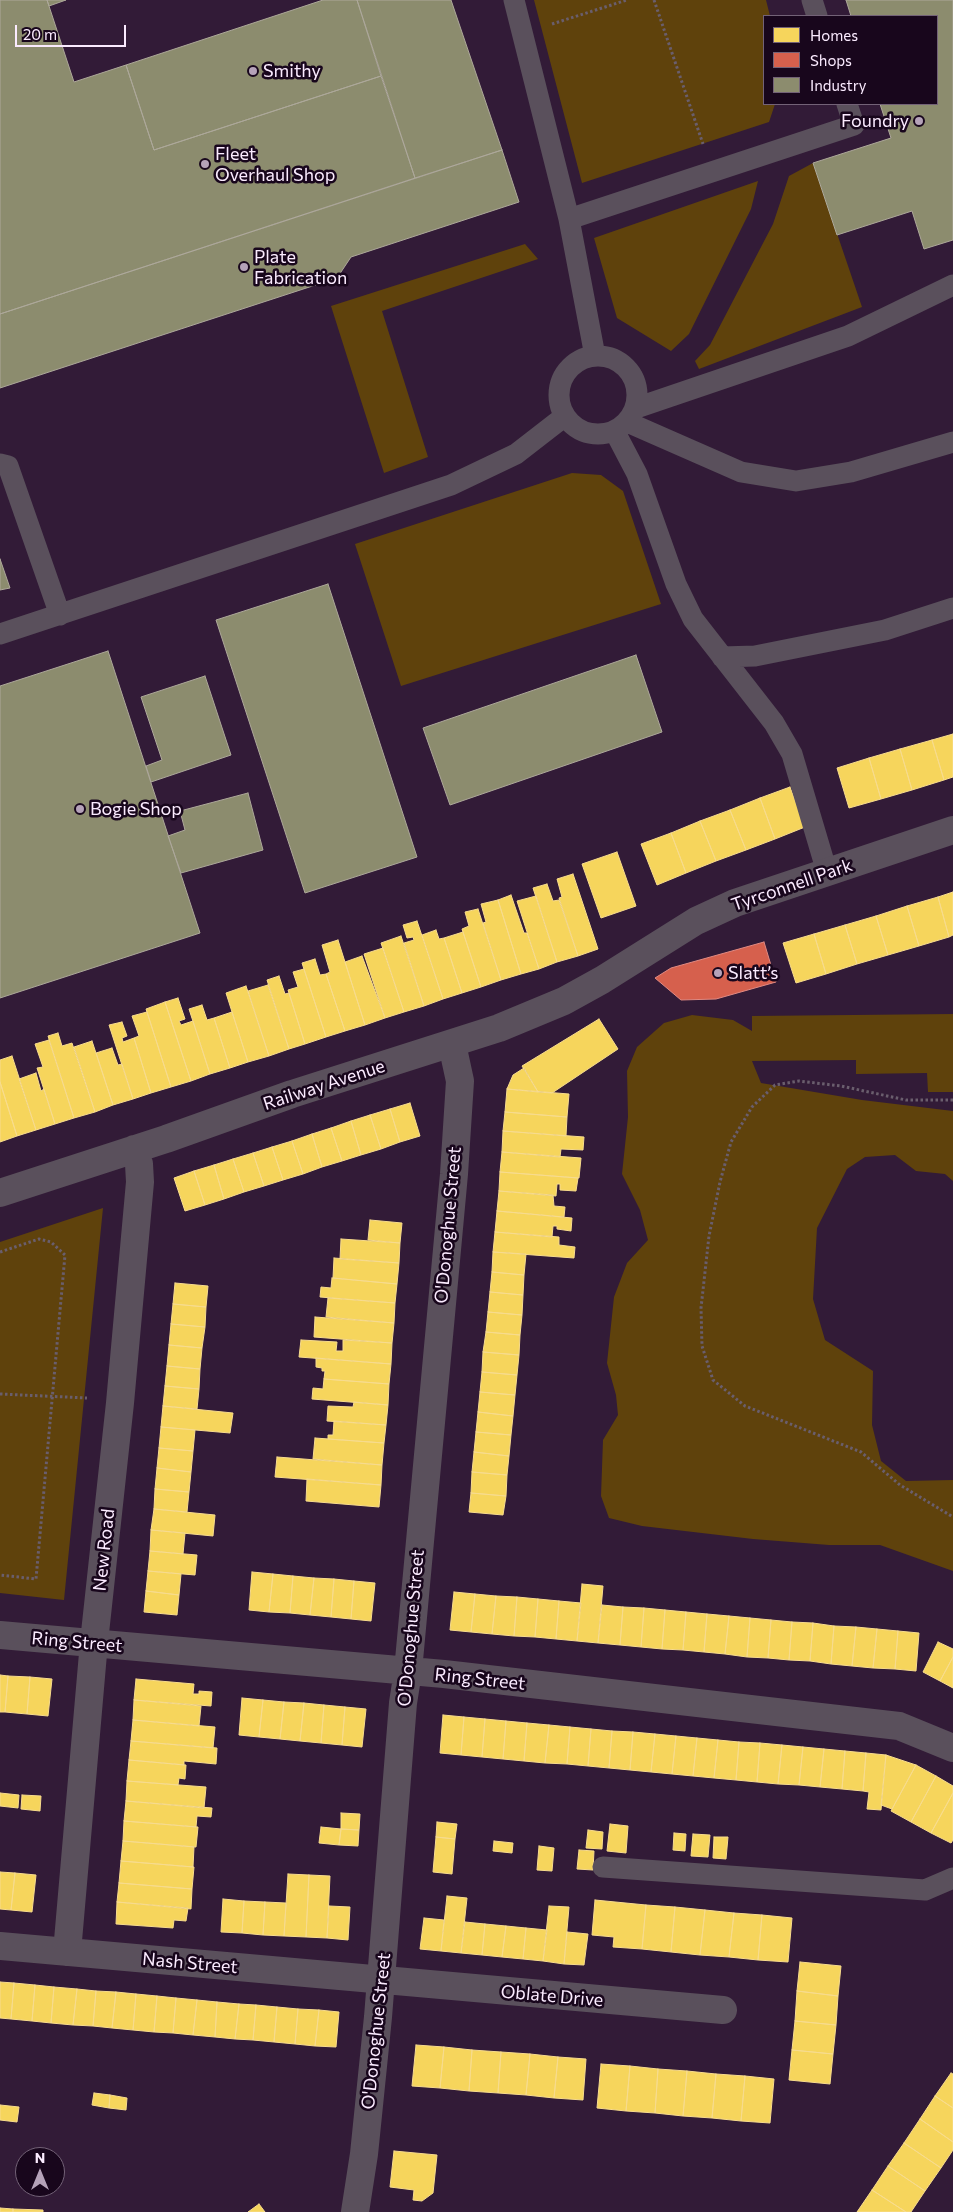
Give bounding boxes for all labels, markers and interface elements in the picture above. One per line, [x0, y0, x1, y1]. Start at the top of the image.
scale bar [18, 15, 129, 47]
legend [763, 15, 938, 105]
text: 20 m [23, 25, 57, 43]
text: Homes [810, 26, 858, 44]
text: Shops [810, 51, 852, 69]
place label: Smithy [263, 60, 321, 82]
marker: Smithy [247, 65, 259, 77]
text: Industry [810, 76, 867, 94]
place label: Foundry [841, 110, 909, 132]
marker: Foundry [913, 115, 925, 127]
place label: Fleet Overhaul Shop [215, 143, 335, 186]
marker: Fleet Overhaul Shop [199, 158, 211, 170]
place label: Plate Fabrication [254, 246, 347, 288]
marker: Plate Fabrication [238, 261, 250, 273]
place label: Bogie Shop [90, 798, 182, 820]
marker: Bogie Shop [74, 803, 86, 815]
street label: Tyrconnell Park [729, 854, 855, 916]
place label: Slatt’s [728, 962, 779, 984]
marker: Slatt’s [712, 967, 724, 979]
street label: Railway Avenue [260, 1055, 388, 1115]
street label: O'Donoghue Street [430, 1146, 466, 1304]
street label: New Road [89, 1508, 119, 1592]
street label: O'Donoghue Street [393, 1549, 429, 1707]
street label: Ring Street [31, 1627, 123, 1657]
street label: Ring Street [434, 1663, 526, 1695]
street label: Nash Street [141, 1948, 239, 1978]
street label: O'Donoghue Street [357, 1952, 395, 2110]
street label: Oblate Drive [500, 1981, 604, 2011]
north arrow [15, 2147, 65, 2197]
text: N [35, 2149, 45, 2166]

